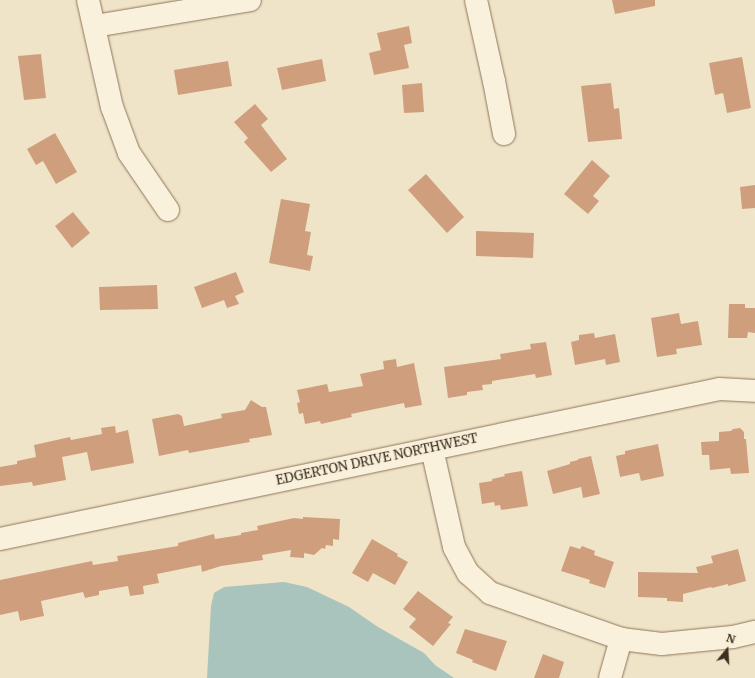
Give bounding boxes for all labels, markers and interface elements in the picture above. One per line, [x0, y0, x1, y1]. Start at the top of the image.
street label: EDGERTON DRIVE NORTHWEST [275, 431, 479, 489]
north arrow [707, 630, 747, 670]
text: N [724, 631, 737, 647]

